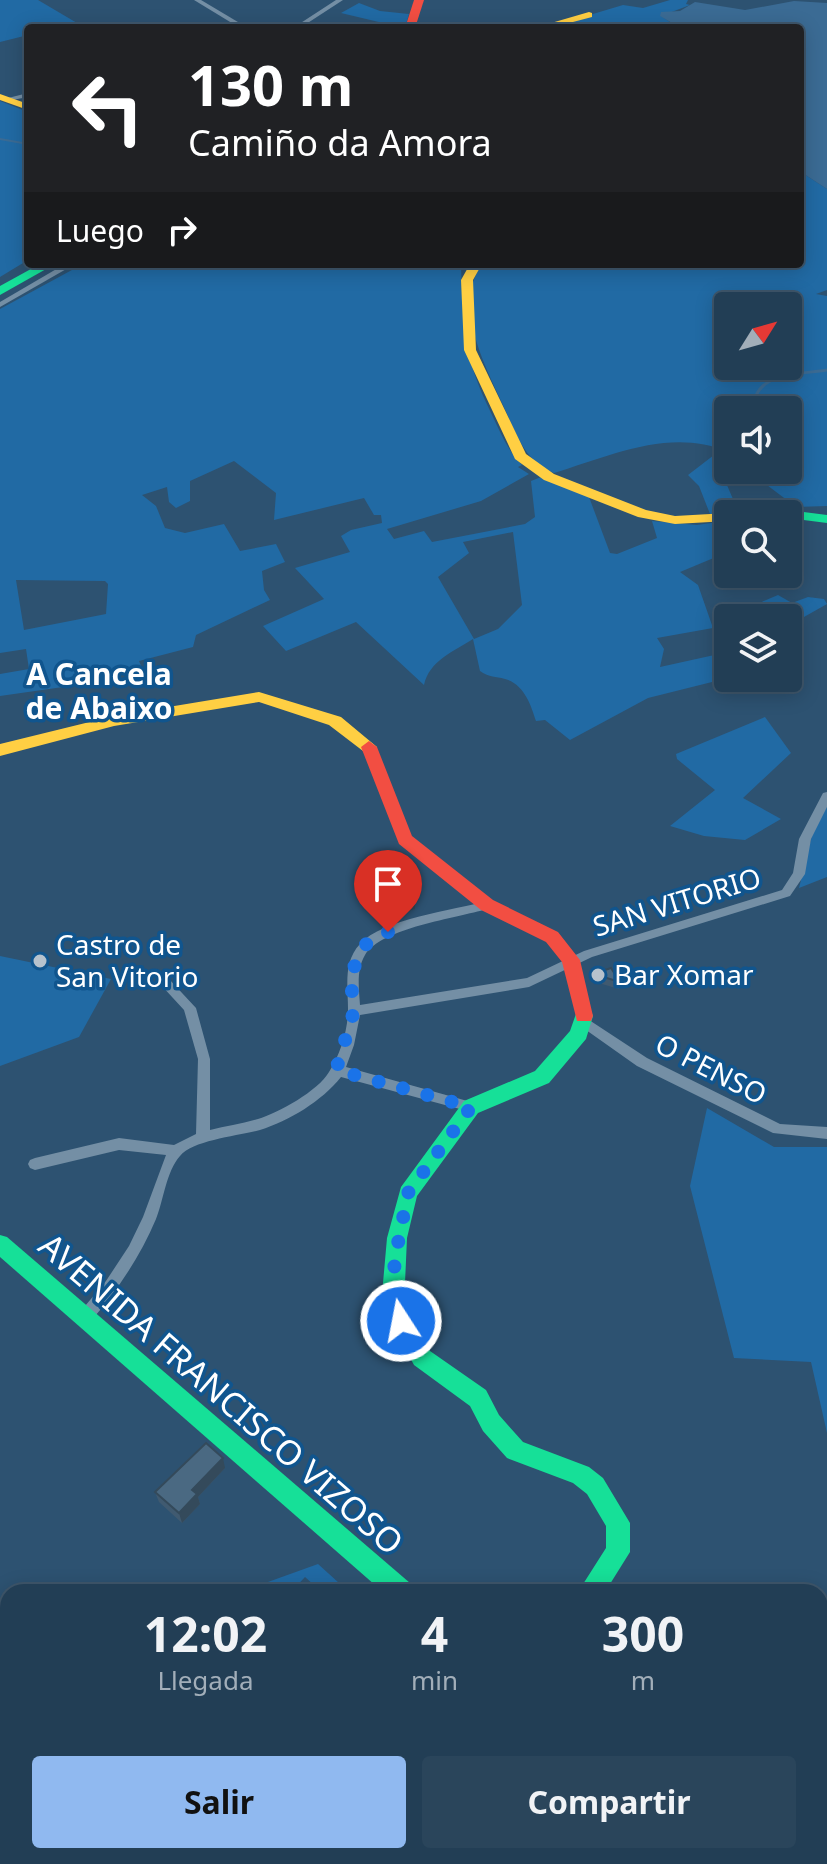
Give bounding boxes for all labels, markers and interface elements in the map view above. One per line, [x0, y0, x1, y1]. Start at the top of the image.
text: 130 m [188, 46, 353, 122]
icon: left [56, 56, 160, 160]
text: Camiño da Amora [188, 118, 492, 167]
icon: right [160, 208, 204, 252]
text: Luego [56, 210, 144, 251]
north arrow [714, 292, 802, 380]
map controls [714, 292, 802, 692]
button: sound [714, 396, 802, 484]
button: search [714, 500, 802, 588]
button: layers [714, 604, 802, 692]
district label: A Cancela de Abaixo [26, 653, 172, 728]
pin [354, 850, 422, 932]
street label: SAN VITORIO [588, 857, 765, 945]
icon: arrive [366, 862, 410, 906]
place label: Castro de San Vitorio [56, 925, 198, 995]
marker: Castro de San Vitorio [31, 952, 49, 970]
place label: Bar Xomar [614, 955, 754, 993]
marker: Bar Xomar [589, 966, 607, 984]
street label: O PENSO [649, 1024, 774, 1112]
street label: AVENIDA FRANCISCO VIZOSO [30, 1222, 414, 1564]
position arrow [359, 1279, 443, 1363]
text: 12:02 [144, 1601, 267, 1666]
text: 4 [421, 1601, 448, 1666]
text: 300 [602, 1601, 684, 1666]
text: Llegada [157, 1662, 254, 1698]
text: min [411, 1662, 458, 1698]
text: m [631, 1662, 655, 1698]
button: Salir [32, 1756, 406, 1848]
button: Compartir [422, 1756, 796, 1848]

